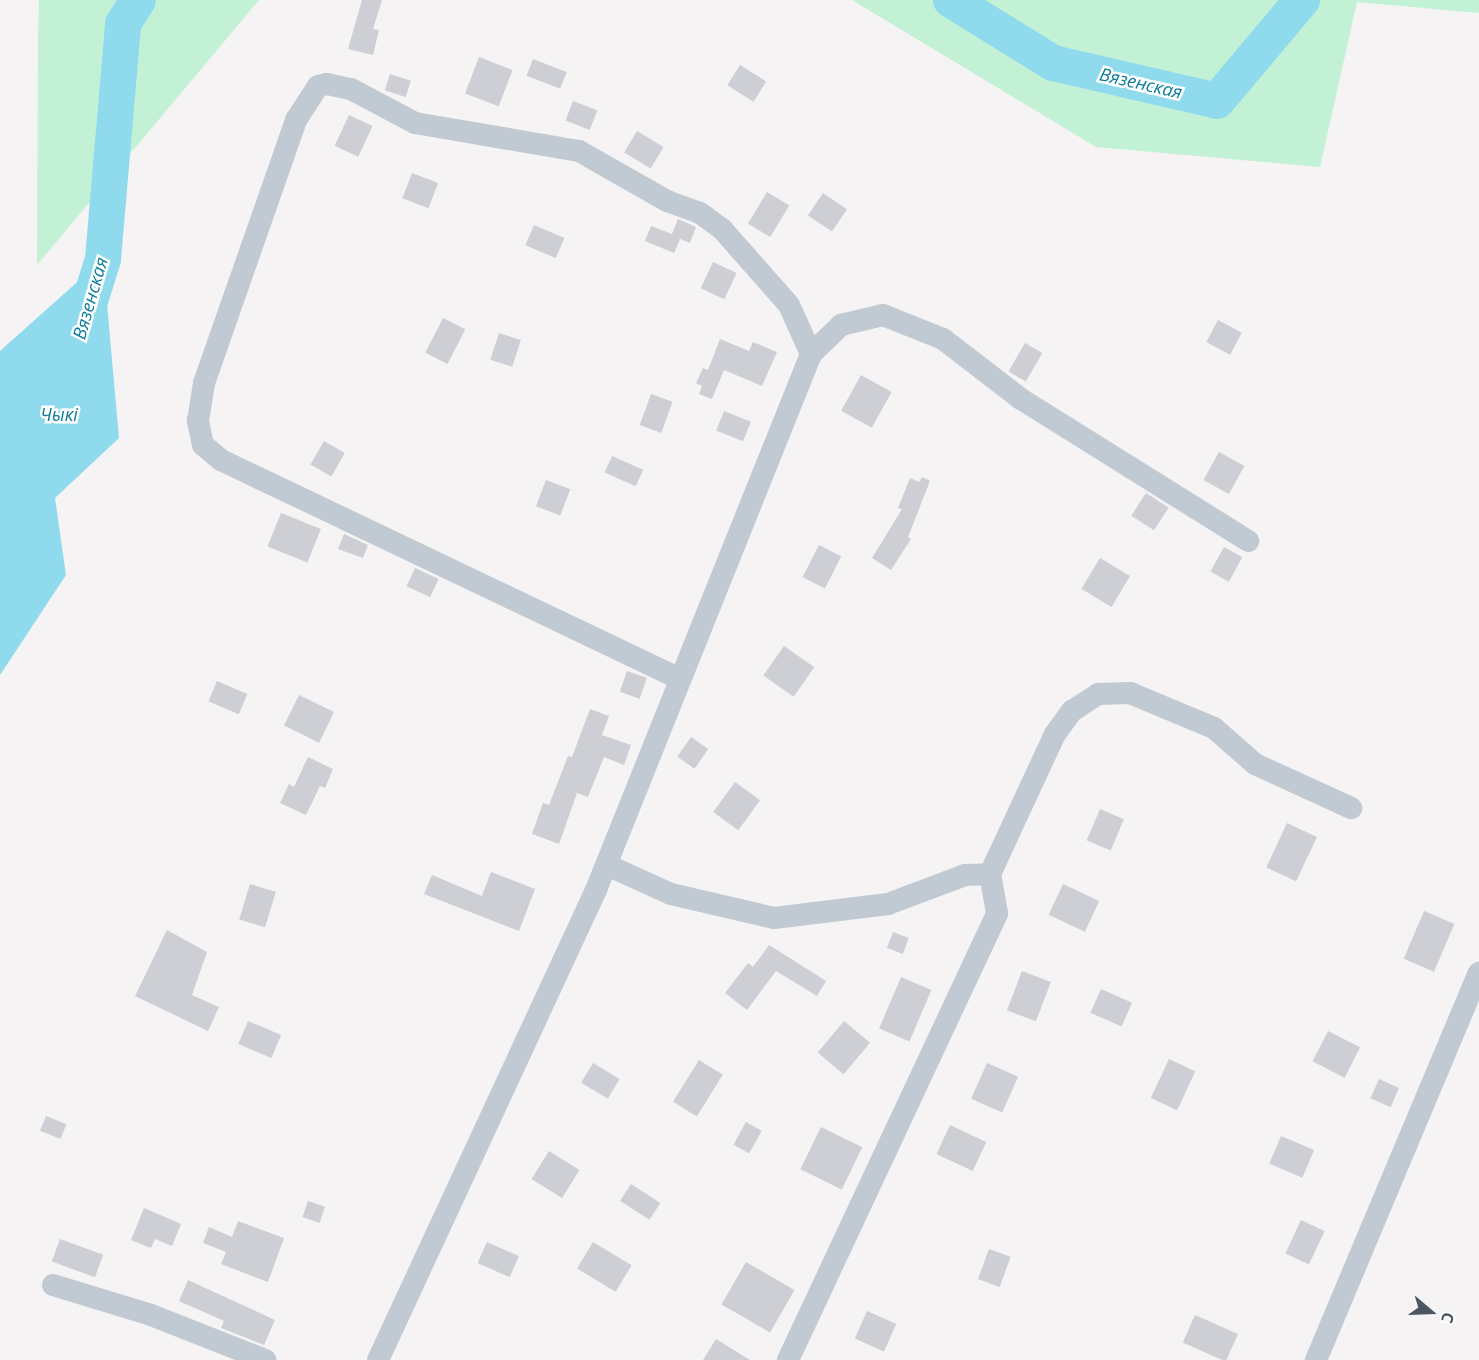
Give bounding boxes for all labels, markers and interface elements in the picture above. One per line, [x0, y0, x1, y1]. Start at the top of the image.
water label: Вязенская [1097, 63, 1185, 103]
water label: Вязенская [68, 254, 112, 342]
water label: Чыкі [40, 403, 78, 425]
north arrow [1401, 1282, 1461, 1342]
text: С [1436, 1309, 1460, 1326]

